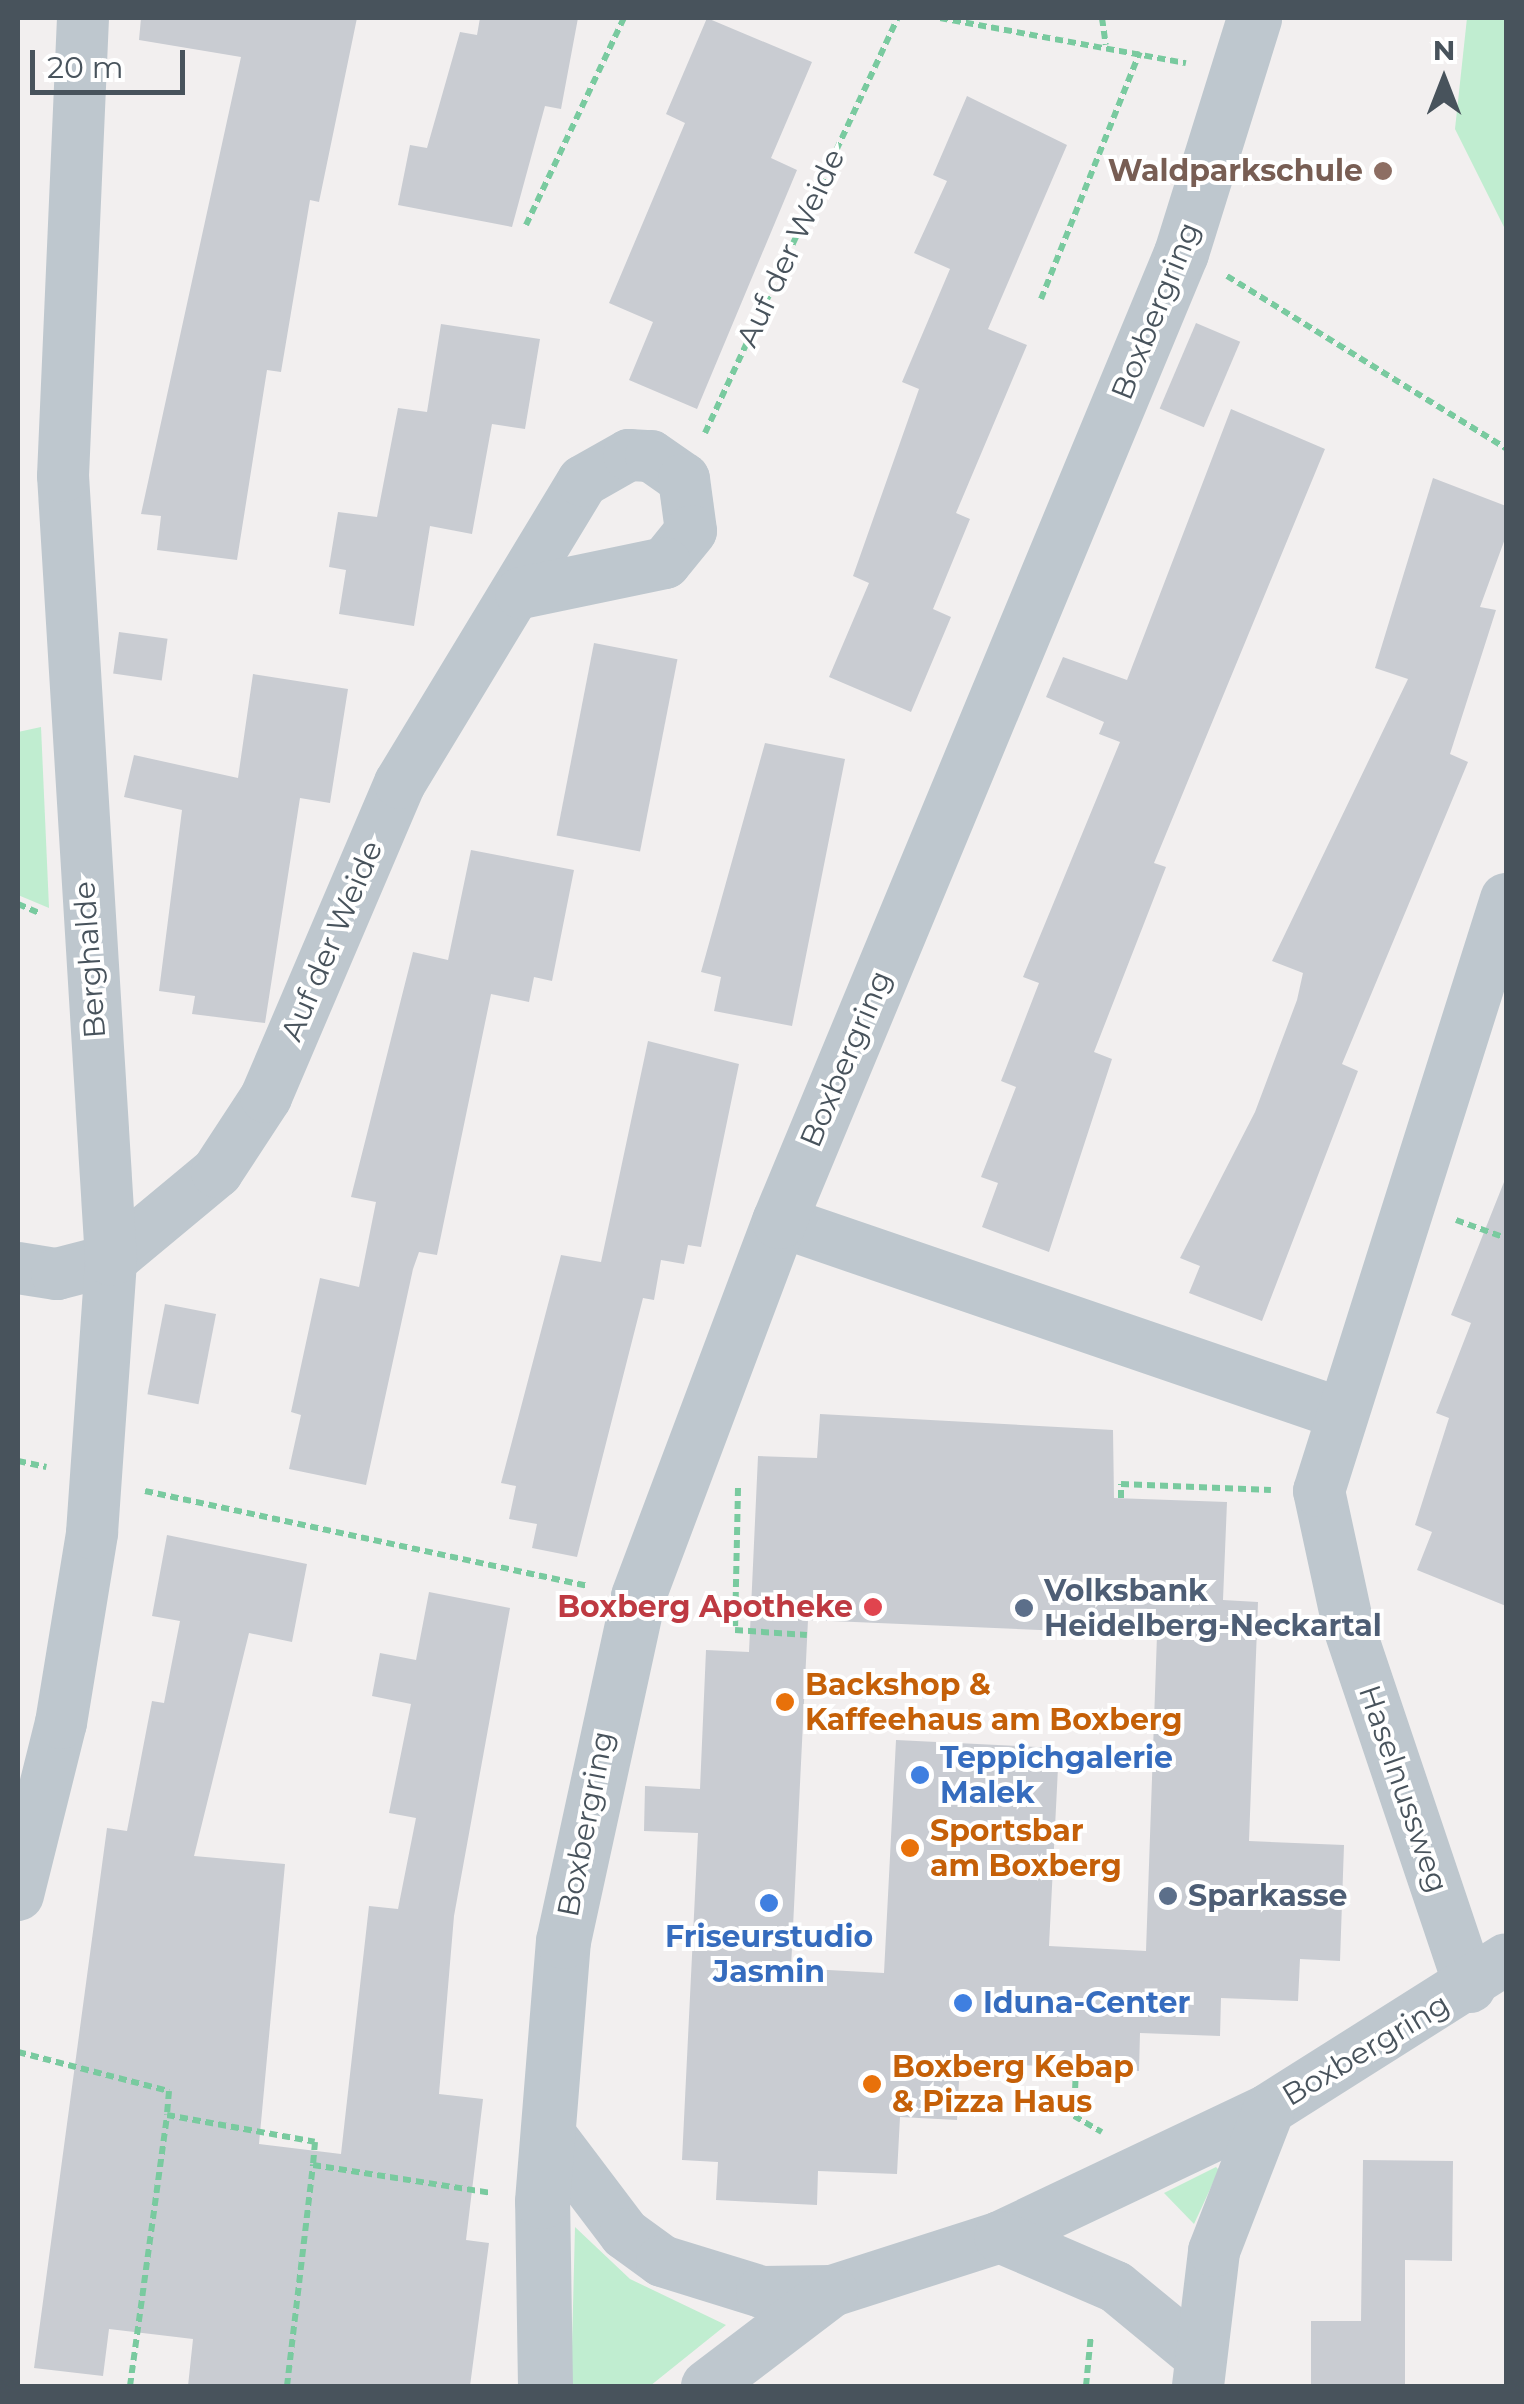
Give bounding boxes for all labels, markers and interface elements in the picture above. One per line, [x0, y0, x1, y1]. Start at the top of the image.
scale bar [35, 30, 190, 92]
north arrow [1394, 30, 1494, 130]
text: N [1433, 33, 1455, 67]
text: 20 m [47, 49, 124, 86]
street label: Auf der Weide [729, 143, 853, 353]
place label: Waldparkschule [1108, 153, 1363, 189]
marker: Waldparkschule [1372, 160, 1394, 182]
street label: Boxbergring [1104, 217, 1208, 405]
street label: Auf der Weide [274, 835, 390, 1047]
street label: Berghalde [67, 880, 113, 1040]
street label: Boxbergring [793, 965, 899, 1153]
place label: Volksbank Heidelberg-Neckartal [1044, 1573, 1382, 1644]
place label: Boxberg Apotheke [557, 1589, 853, 1625]
marker: Boxberg Apotheke [862, 1596, 884, 1618]
marker: Volksbank Heidelberg-Neckartal [1013, 1597, 1035, 1619]
place label: Backshop & Kaffeehaus am Boxberg [805, 1667, 1183, 1738]
street label: Haselnussweg [1351, 1681, 1455, 1897]
marker: Backshop & Kaffeehaus am Boxberg [774, 1691, 796, 1713]
street label: Boxbergring [550, 1728, 622, 1920]
place label: Teppichgalerie Malek [940, 1740, 1173, 1810]
marker: Teppichgalerie Malek [909, 1764, 931, 1786]
place label: Sportsbar am Boxberg [930, 1813, 1122, 1884]
marker: Sportsbar am Boxberg [899, 1837, 921, 1859]
place label: Sparkasse [1188, 1878, 1348, 1914]
marker: Sparkasse [1157, 1885, 1179, 1907]
marker: Friseurstudio Jasmin [758, 1892, 780, 1914]
place label: Friseurstudio Jasmin [665, 1919, 873, 1990]
place label: Iduna-Center [983, 1985, 1190, 2021]
street label: Boxbergring [1276, 1986, 1456, 2114]
marker: Iduna-Center [952, 1992, 974, 2014]
place label: Boxberg Kebap & Pizza Haus [892, 2049, 1134, 2120]
marker: Boxberg Kebap & Pizza Haus [861, 2073, 883, 2095]

